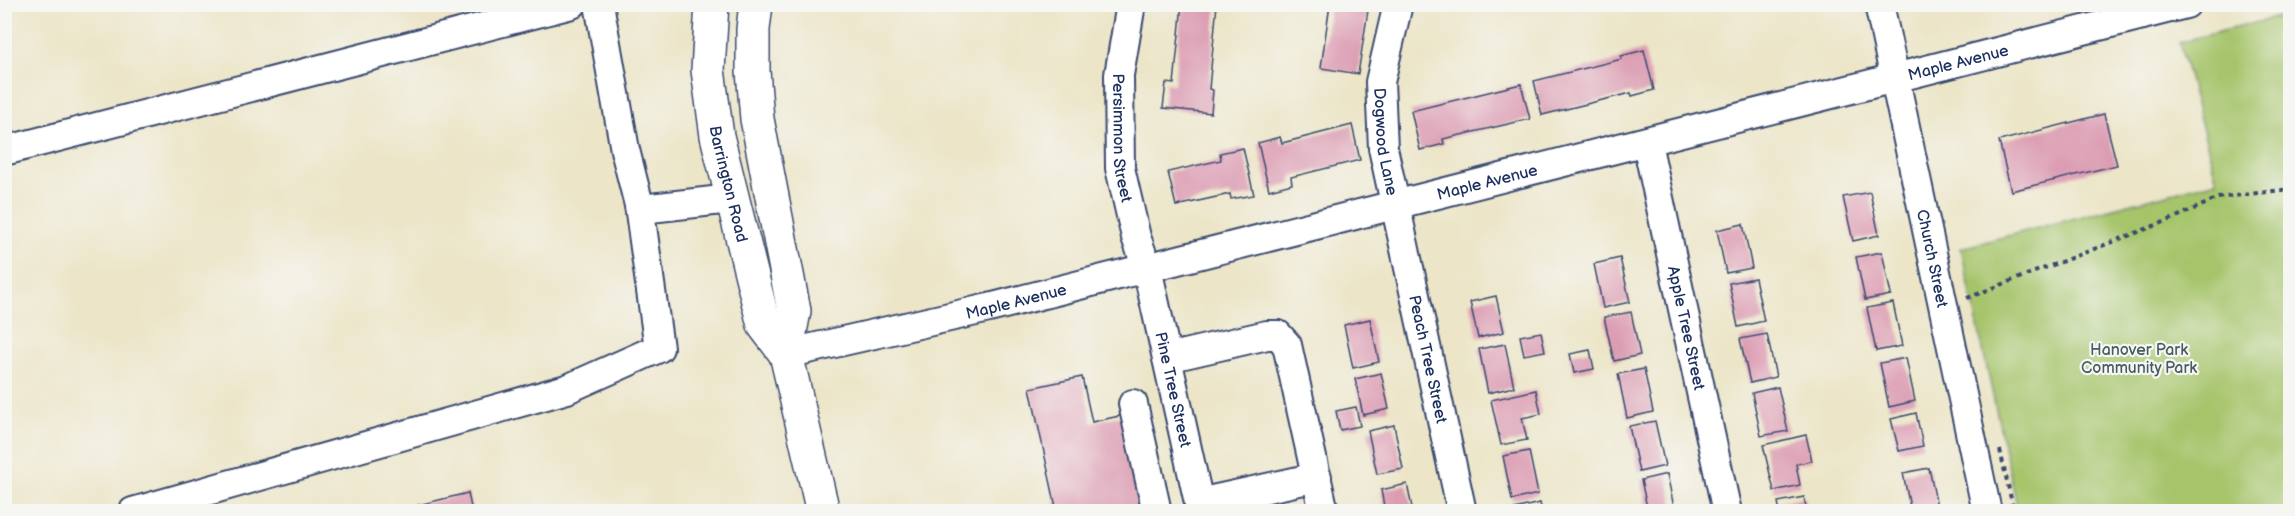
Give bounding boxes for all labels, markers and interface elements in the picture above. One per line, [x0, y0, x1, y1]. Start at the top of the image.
street label: Maple Avenue [1906, 41, 2011, 85]
street label: Persimmon Street [1108, 73, 1136, 204]
street label: Dogwood Lane [1369, 87, 1401, 198]
street label: Barrington Road [705, 125, 751, 244]
street label: Maple Avenue [1435, 161, 1540, 205]
street label: Church Street [1912, 208, 1951, 310]
street label: Apple Tree Street [1663, 264, 1708, 392]
street label: Maple Avenue [964, 281, 1069, 324]
street label: Peach Tree Street [1404, 294, 1450, 425]
street label: Pine Tree Street [1150, 330, 1194, 449]
park label: Hanover Park Community Park [2081, 341, 2197, 378]

